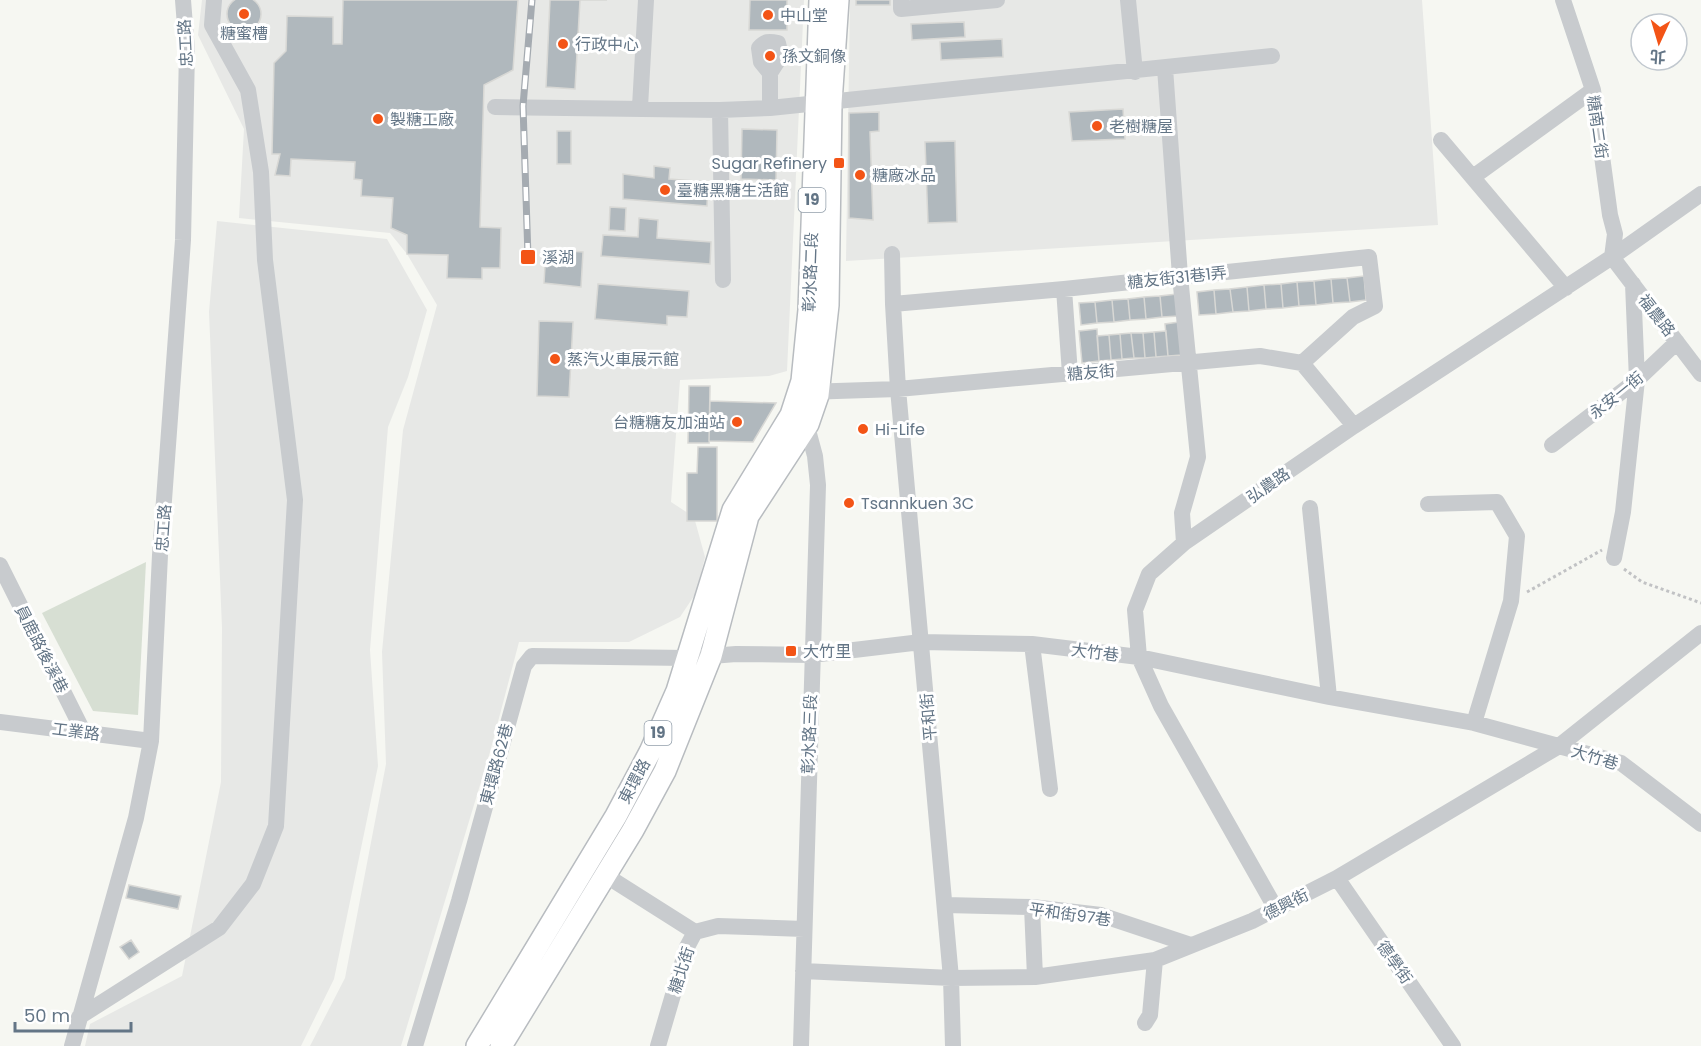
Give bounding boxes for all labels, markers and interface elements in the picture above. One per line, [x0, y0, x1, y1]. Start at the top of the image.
place label: 中山堂 [780, 4, 828, 27]
marker: 糖蜜槽 [237, 7, 251, 21]
marker: 中山堂 [761, 8, 775, 22]
north arrow [1629, 12, 1689, 72]
street label: 忠工路 [173, 18, 198, 68]
place label: 糖蜜槽 [220, 22, 268, 45]
place label: 行政中心 [575, 33, 639, 56]
marker: 行政中心 [556, 37, 570, 51]
text: 北 [1649, 44, 1667, 68]
place label: 孫文銅像 [782, 45, 846, 68]
marker: 孫文銅像 [763, 49, 777, 63]
street label: 糖南二街 [1582, 94, 1613, 160]
place label: 製糖工廠 [390, 108, 454, 131]
marker: 製糖工廠 [371, 112, 385, 126]
place label: 老樹糖屋 [1109, 115, 1173, 138]
marker: 老樹糖屋 [1090, 119, 1104, 133]
place label: Sugar Refinery [712, 152, 827, 175]
marker: Sugar Refinery [832, 156, 846, 170]
place label: 糖廠冰品 [872, 164, 936, 187]
marker: 糖廠冰品 [853, 168, 867, 182]
place label: 臺糖黑糖生活館 [677, 179, 789, 202]
marker: 臺糖黑糖生活館 [658, 183, 672, 197]
road number: 19 [798, 188, 826, 212]
street label: 彰水路二段 [798, 232, 823, 312]
place label: 溪湖 [542, 246, 574, 269]
marker: 溪湖 [519, 248, 537, 266]
street label: 糖友街31巷1弄 [1126, 261, 1228, 294]
street label: 福農路 [1633, 289, 1680, 341]
place label: 蒸汽火車展示館 [567, 348, 679, 371]
marker: 蒸汽火車展示館 [548, 352, 562, 366]
street label: 糖友街 [1066, 359, 1116, 386]
street label: 永安一街 [1584, 366, 1648, 424]
place label: 台糖糖友加油站 [613, 411, 725, 434]
marker: 台糖糖友加油站 [730, 415, 744, 429]
place label: Hi-Life [875, 418, 925, 441]
marker: Hi-Life [856, 422, 870, 436]
street label: 弘農路 [1242, 462, 1295, 509]
place label: Tsannkuen 3C [861, 492, 974, 515]
marker: Tsannkuen 3C [842, 496, 856, 510]
street label: 忠工路 [150, 503, 177, 553]
street label: 員鹿路後溪巷 [10, 601, 74, 697]
street label: 大竹巷 [1070, 638, 1120, 667]
place label: 大竹里 [803, 640, 851, 663]
marker: 大竹里 [784, 644, 798, 658]
street label: 平和街 [915, 692, 942, 742]
street label: 彰水路三段 [797, 694, 822, 774]
street label: 工業路 [51, 717, 101, 746]
street label: 東環路62巷 [475, 721, 518, 807]
road number: 19 [644, 721, 672, 745]
street label: 大竹巷 [1569, 739, 1621, 775]
street label: 東環路 [613, 755, 656, 808]
street label: 德興街 [1260, 883, 1313, 926]
street label: 平和街97巷 [1027, 897, 1113, 932]
street label: 德學街 [1371, 936, 1418, 989]
street label: 糖北街 [663, 944, 700, 997]
scale bar [15, 995, 130, 1033]
text: 50 m [24, 1003, 70, 1028]

